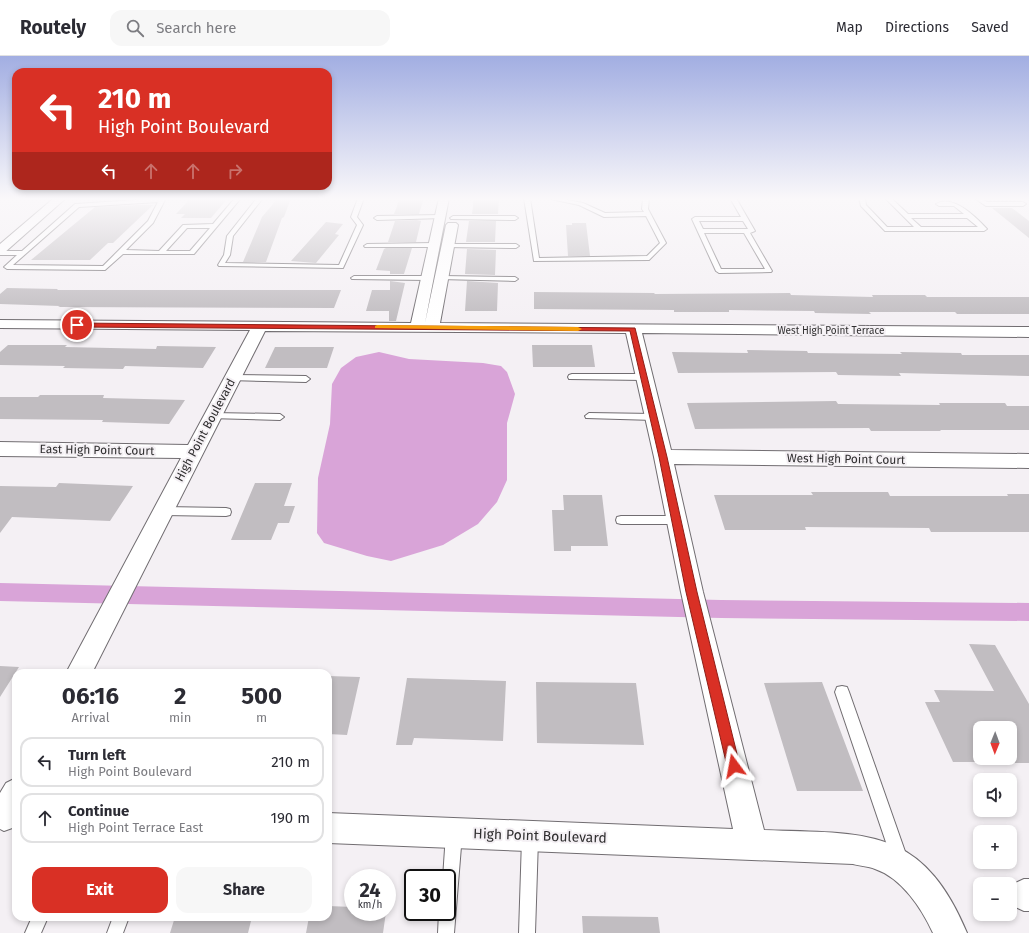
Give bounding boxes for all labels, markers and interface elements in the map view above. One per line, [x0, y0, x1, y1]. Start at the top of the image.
search box [110, 10, 390, 46]
text: Routely [20, 16, 86, 39]
icon: search [124, 17, 146, 39]
text: Search here [156, 19, 236, 37]
text: Map [836, 19, 863, 36]
text: Directions [885, 19, 949, 36]
text: Saved [971, 19, 1009, 36]
text: 210 m [98, 82, 172, 115]
icon: left [32, 84, 84, 136]
text: High Point Boulevard [98, 116, 270, 138]
icon: left [98, 160, 120, 182]
icon: ahead [140, 160, 162, 182]
icon: ahead [182, 160, 204, 182]
icon: right [224, 160, 246, 182]
pin [60, 308, 94, 342]
icon: arrive [66, 314, 88, 336]
street label: West High Point Terrace [777, 325, 885, 337]
street label: High Point Boulevard [172, 376, 238, 484]
street label: East High Point Court [39, 442, 155, 458]
street label: West High Point Court [787, 451, 906, 467]
text: 06:16 [62, 682, 119, 710]
text: 2 [174, 682, 186, 710]
text: 500 [241, 682, 282, 710]
text: Arrival [71, 710, 109, 725]
text: min [169, 710, 191, 725]
text: m [256, 710, 267, 725]
north arrow [973, 721, 1017, 765]
map controls [973, 721, 1017, 921]
position arrow [713, 745, 755, 787]
text: Turn left [68, 746, 126, 764]
icon: left [34, 751, 56, 773]
text: 210 m [271, 753, 310, 771]
text: High Point Boulevard [68, 764, 192, 779]
button: sound [973, 773, 1017, 817]
text: Continue [68, 802, 129, 820]
icon: ahead [34, 807, 56, 829]
text: 190 m [270, 809, 310, 827]
text: High Point Terrace East [68, 820, 203, 835]
street label: High Point Boulevard [473, 825, 607, 847]
button: + [973, 825, 1017, 869]
button: Exit [32, 867, 168, 913]
button: Share [176, 867, 312, 913]
speed limit sign: 30 [404, 869, 456, 921]
button: − [973, 877, 1017, 921]
text: 24 [359, 878, 381, 902]
text: km/h [358, 899, 382, 911]

